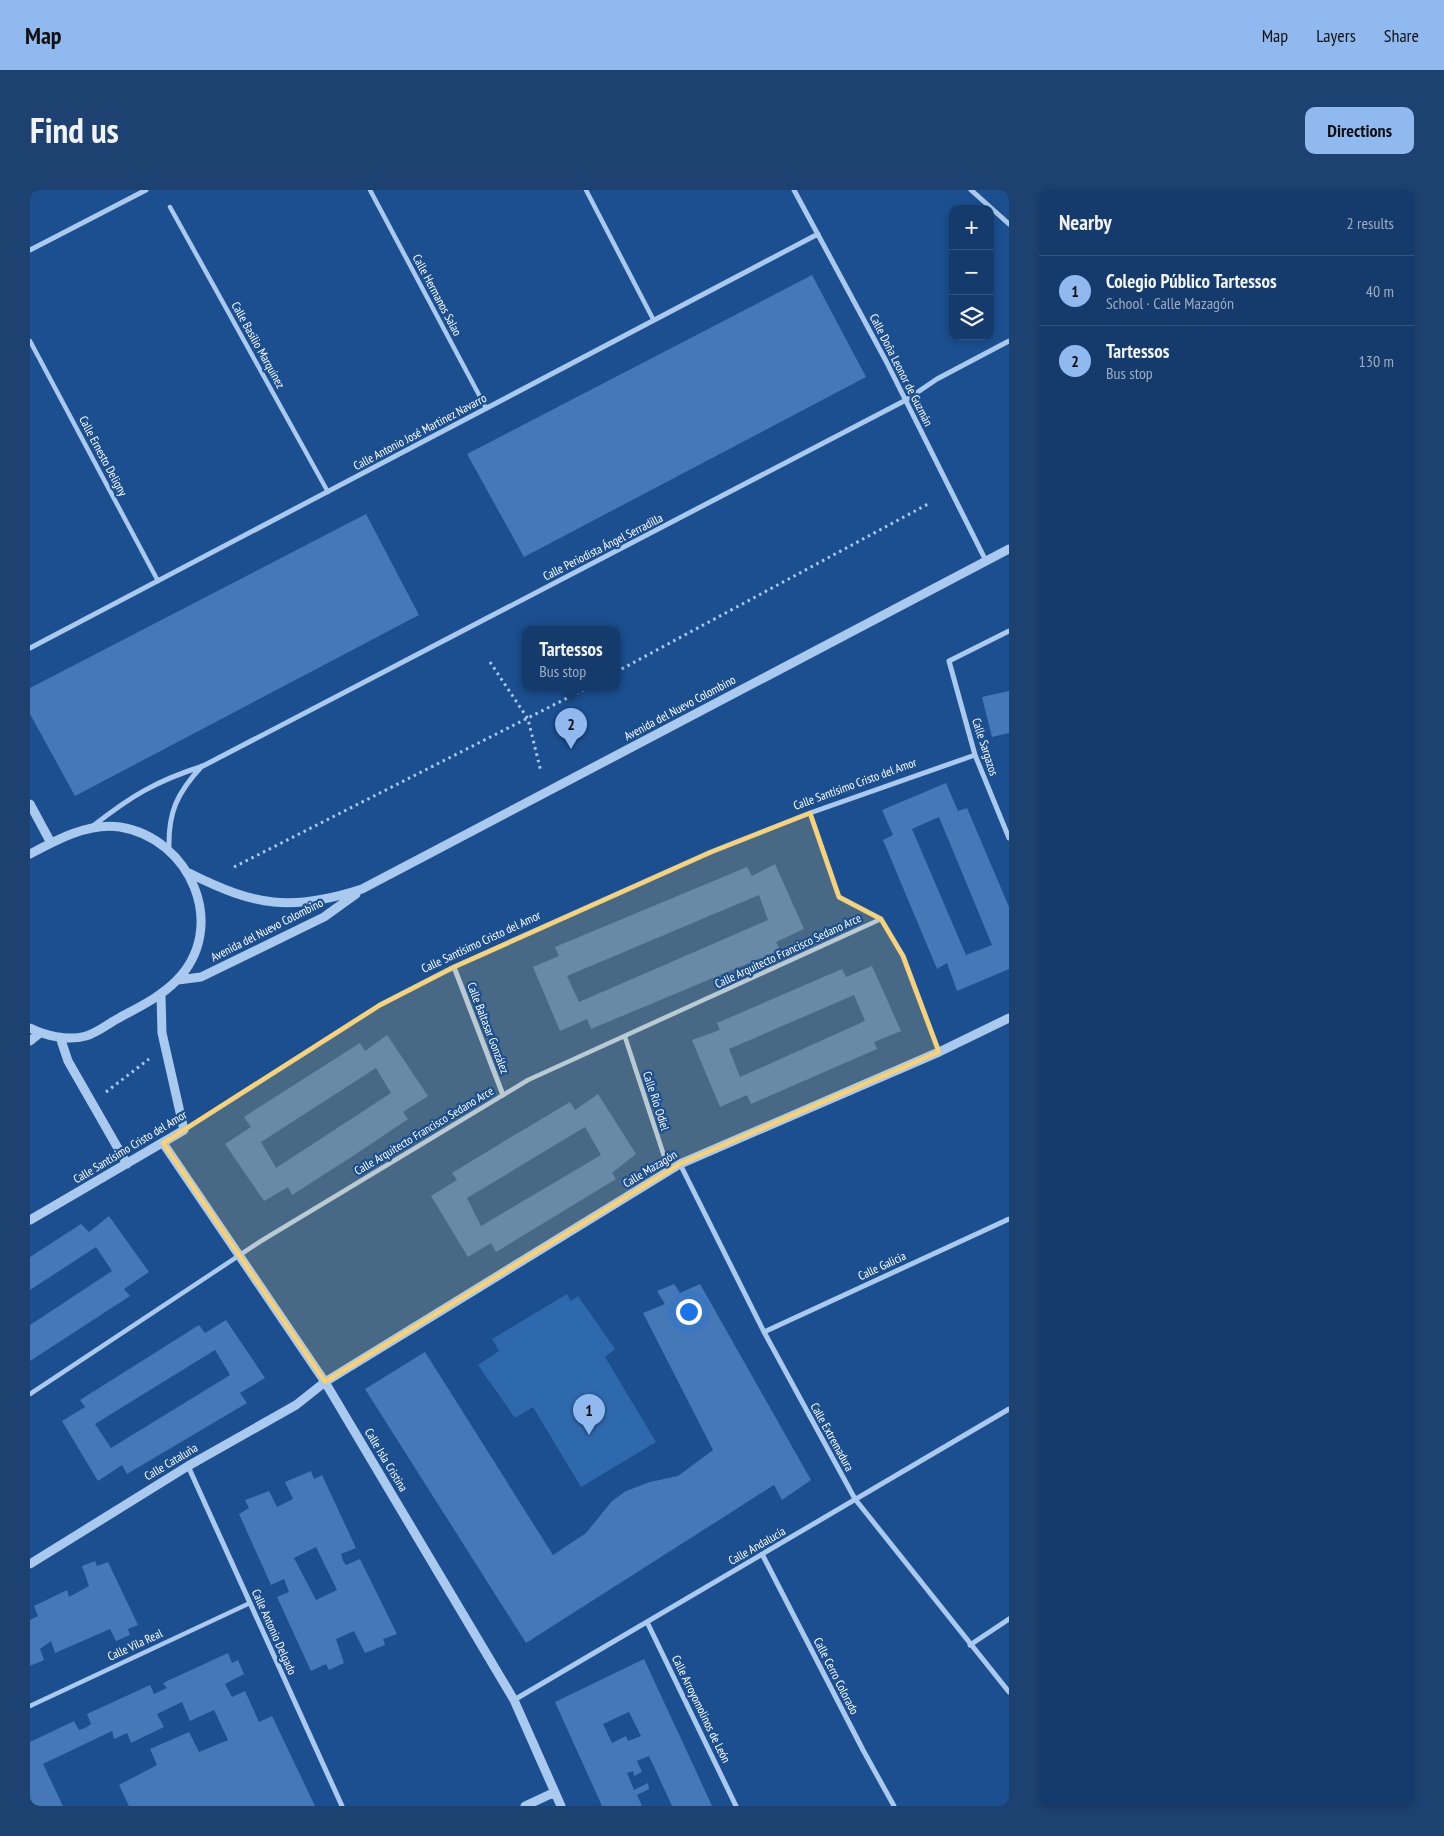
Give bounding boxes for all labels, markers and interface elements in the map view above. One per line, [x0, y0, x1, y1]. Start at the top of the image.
text: Map [25, 20, 62, 51]
text: Map [1262, 24, 1288, 47]
text: Layers [1316, 24, 1356, 47]
text: Share [1384, 24, 1419, 47]
text: Find us [30, 107, 119, 153]
button: Directions [1305, 107, 1414, 154]
map controls [949, 205, 994, 340]
button: + [949, 205, 994, 250]
text: Nearby [1059, 209, 1112, 236]
text: 2 results [1347, 213, 1394, 233]
button: − [949, 250, 994, 295]
street label: Calle Hermanos Salao [410, 251, 465, 338]
text: Colegio Público Tartessos [1106, 269, 1277, 293]
text: 1 [1071, 281, 1079, 301]
text: 40 m [1366, 281, 1394, 301]
text: School · Calle Mazagón [1106, 293, 1234, 313]
button: layers [949, 295, 994, 340]
street label: Calle Basilio Marquinez [228, 299, 288, 391]
street label: Calle Doña Leonor de Guzmán [867, 311, 936, 428]
text: Tartessos [1106, 339, 1169, 363]
text: 2 [1071, 351, 1079, 371]
text: 130 m [1359, 351, 1394, 371]
text: Bus stop [1106, 363, 1153, 383]
street label: Calle Antonio José Martinez Navarro [351, 390, 489, 473]
street label: Calle Ernesto Deligny [76, 413, 131, 499]
street label: Calle Periodista Ángel Serradilla [540, 510, 665, 583]
popup [522, 626, 620, 691]
text: Tartessos [539, 637, 603, 661]
text: Bus stop [539, 661, 586, 681]
street label: Avenida del Nuevo Colombino [621, 672, 738, 743]
pin: 2 [555, 708, 587, 749]
street label: Calle Sargazos [969, 716, 1002, 778]
street label: Calle Santísimo Cristo del Amor [791, 754, 919, 813]
street label: Avenida del Nuevo Colombino [208, 895, 325, 964]
street label: Calle Santísimo Cristo del Amor [419, 907, 543, 976]
street label: Calle Arquitecto Francisco Sedano Arce [712, 910, 863, 991]
street label: Calle Baltasar González [464, 980, 513, 1076]
street label: Calle Río Odiel [640, 1069, 673, 1133]
street label: Calle Arquitecto Francisco Sedano Arce [351, 1083, 496, 1178]
street label: Calle Santísimo Cristo del Amor [70, 1106, 190, 1186]
street label: Calle Mazagón [620, 1147, 680, 1191]
street label: Calle Galicia [856, 1248, 908, 1283]
your location [676, 1299, 702, 1325]
pin: 1 [573, 1394, 605, 1435]
street label: Calle Extremadura [807, 1400, 858, 1474]
street label: Calle Isla Cristina [362, 1425, 411, 1494]
street label: Calle Cataluña [141, 1440, 200, 1483]
street label: Calle Andalucía [725, 1523, 788, 1568]
street label: Calle Antonio Delgado [249, 1587, 300, 1677]
street label: Calle Vila Real [105, 1625, 165, 1664]
street label: Calle Cerro Colorado [811, 1635, 862, 1717]
street label: Calle Arroyomolinos de León [669, 1653, 734, 1765]

